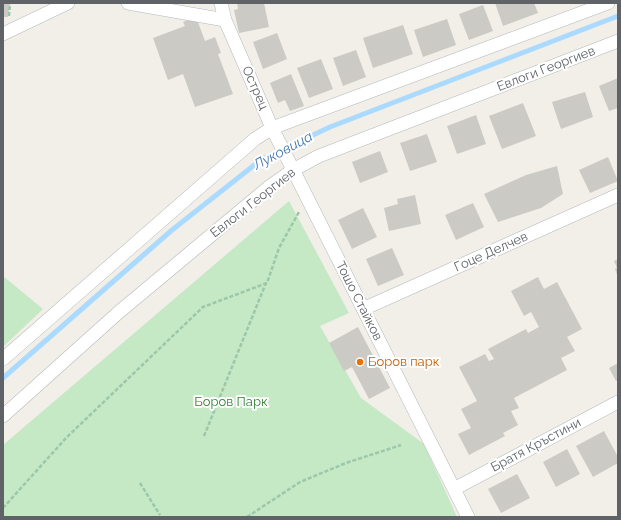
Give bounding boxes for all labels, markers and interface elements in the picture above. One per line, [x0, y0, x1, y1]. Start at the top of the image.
street label: Евлоги Георгиев [495, 43, 597, 95]
street label: Острец [238, 64, 272, 112]
water label: Луковица [250, 128, 316, 174]
street label: Евлоги Георгиев [207, 165, 299, 241]
street label: Гоце Делчев [452, 229, 530, 275]
street label: Тошо Стайков [332, 259, 386, 343]
place label: Боров парк [368, 354, 439, 370]
marker: Боров парк [355, 357, 365, 367]
park label: Боров Парк [194, 394, 268, 410]
street label: Братя Кръстини [488, 415, 584, 475]

